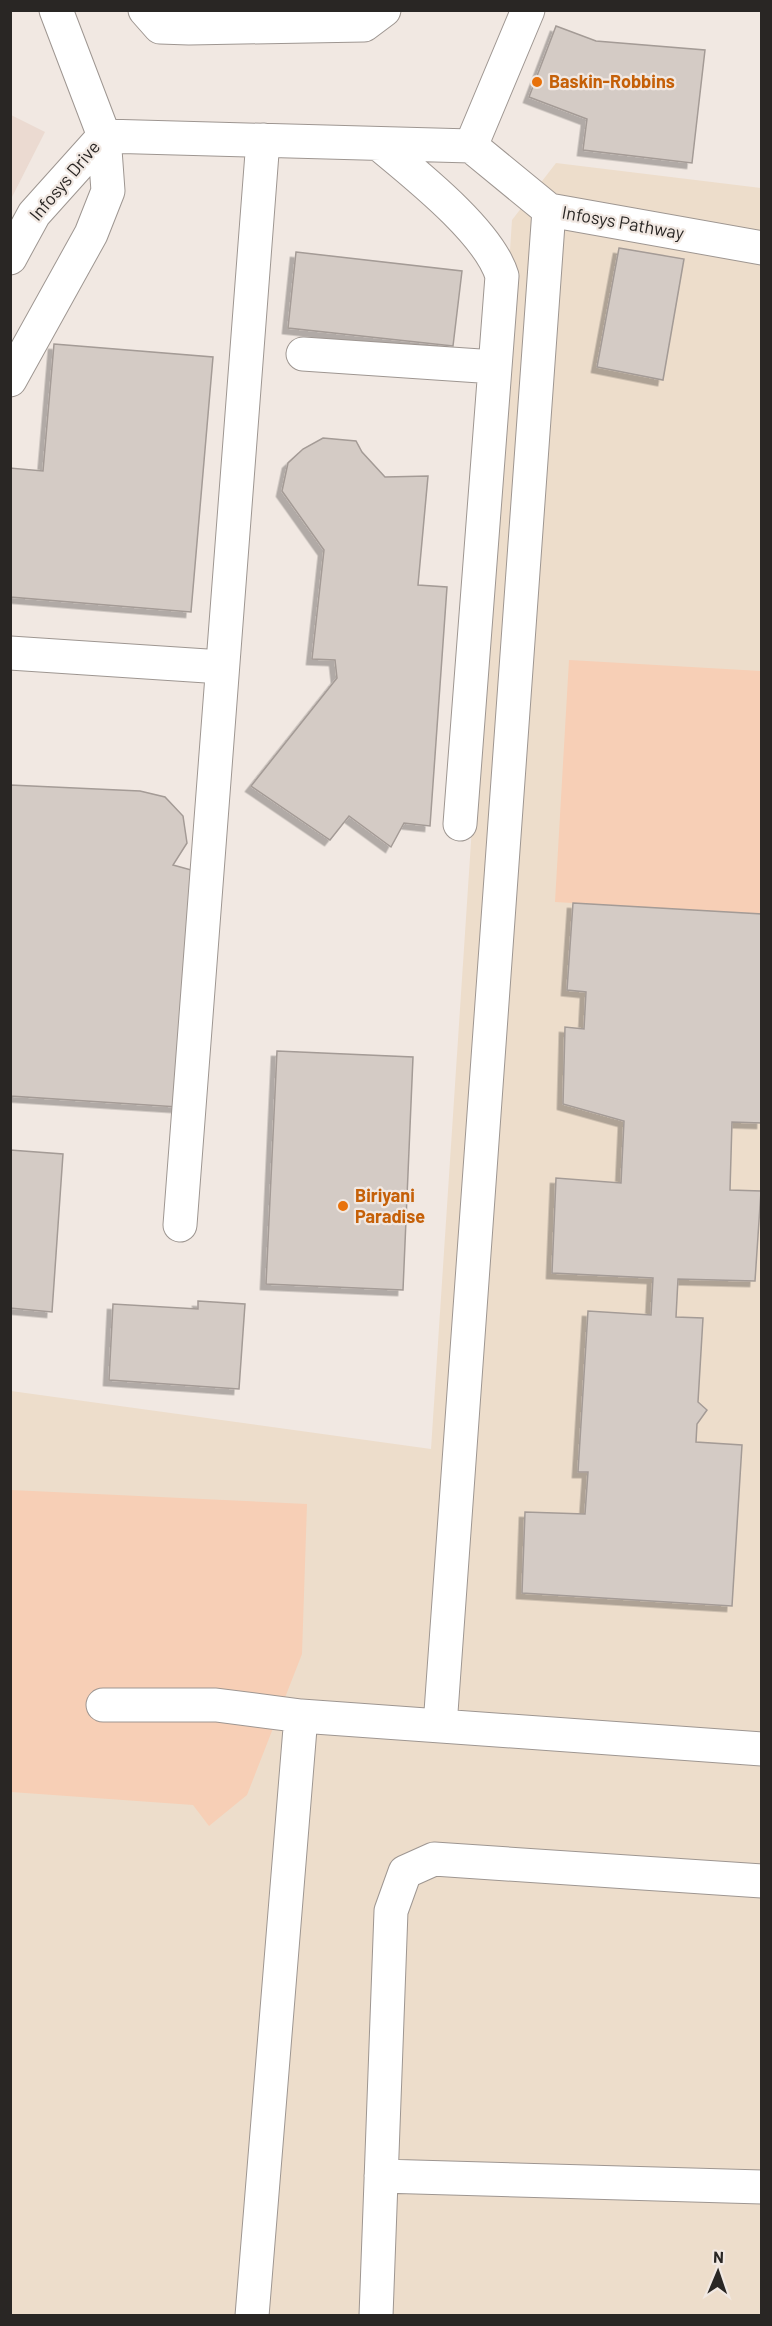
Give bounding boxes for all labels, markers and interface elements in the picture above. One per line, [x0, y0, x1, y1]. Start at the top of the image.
place label: Baskin-Robbins [549, 70, 675, 92]
marker: Baskin-Robbins [530, 75, 544, 89]
street label: Infosys Drive [24, 136, 104, 225]
street label: Infosys Pathway [560, 200, 686, 244]
place label: Biriyani Paradise [355, 1184, 425, 1227]
marker: Biriyani Paradise [336, 1199, 350, 1213]
north arrow [688, 2242, 748, 2302]
text: N [713, 2247, 724, 2266]

